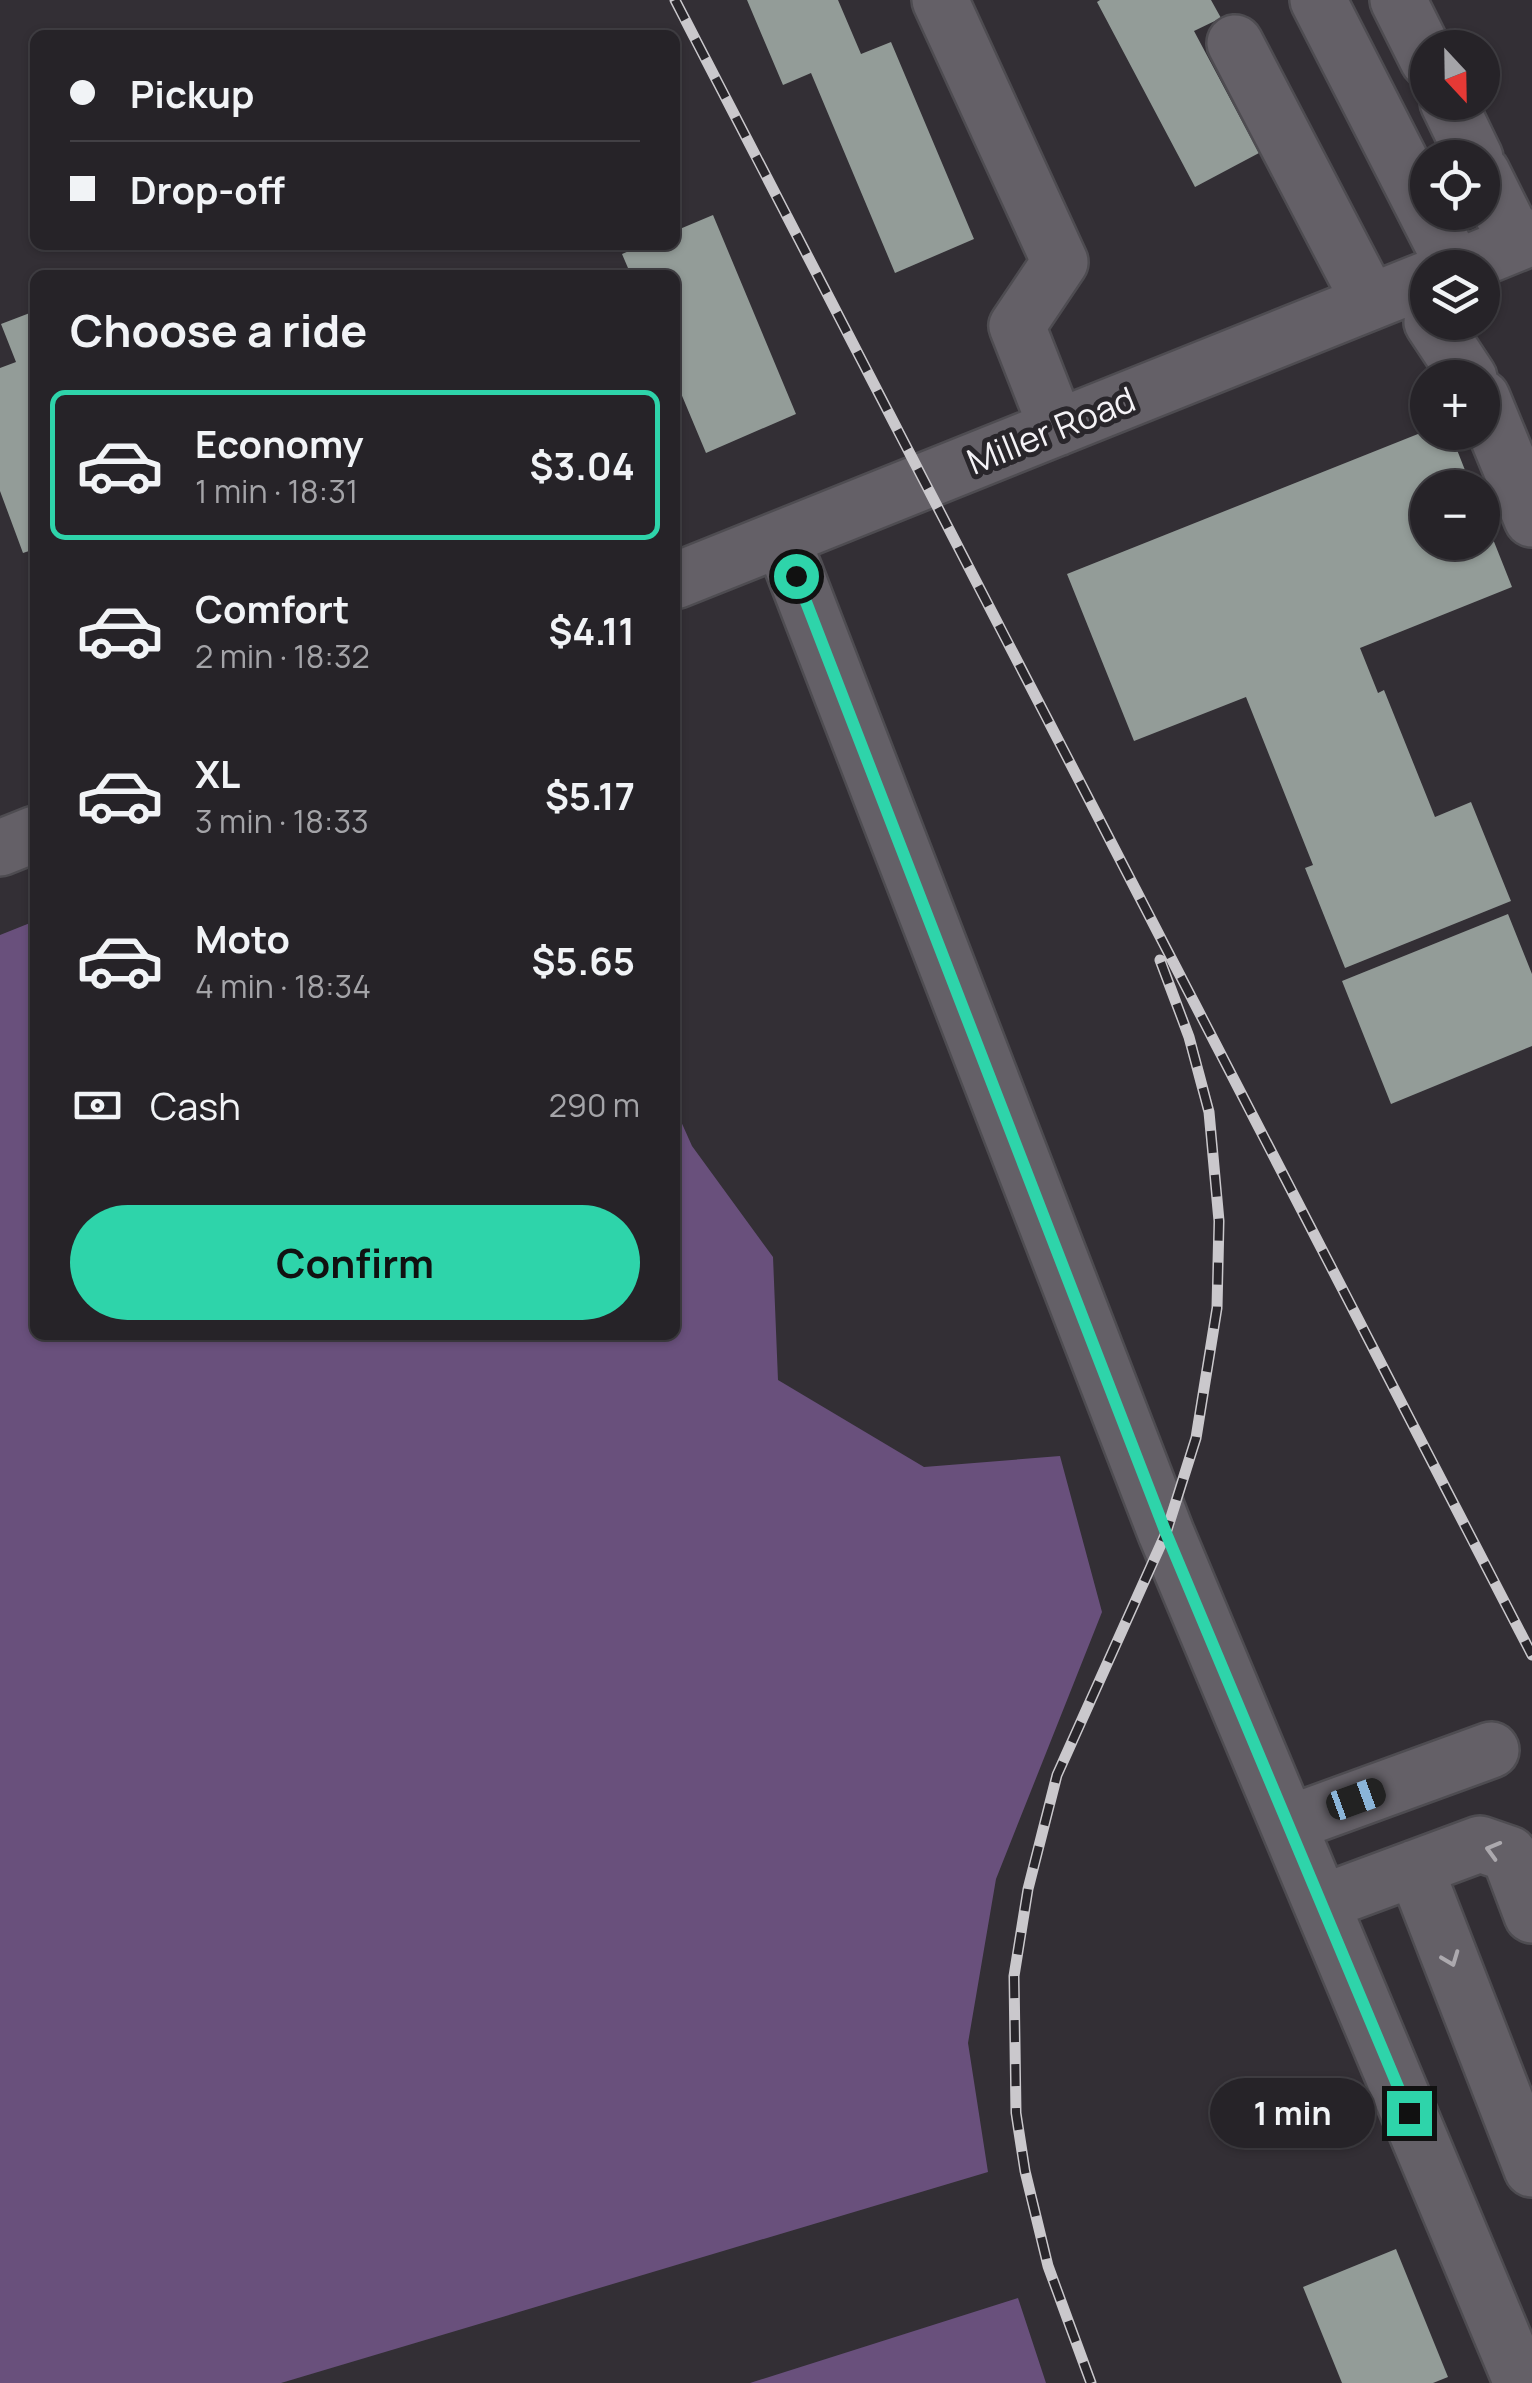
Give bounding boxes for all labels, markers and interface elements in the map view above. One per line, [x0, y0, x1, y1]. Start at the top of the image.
north arrow [1410, 30, 1500, 120]
map controls [1410, 30, 1500, 560]
text: Pickup [130, 67, 254, 119]
button: locate [1410, 140, 1500, 230]
text: Drop-off [130, 163, 285, 215]
button: layers [1410, 250, 1500, 340]
text: Choose a ride [70, 299, 367, 361]
button: + [1410, 360, 1500, 450]
street label: Miller Road [960, 375, 1142, 485]
text: Economy [195, 417, 364, 469]
icon: car [75, 420, 165, 510]
text: $3.04 [529, 439, 635, 491]
text: 1 min · 18:31 [195, 469, 358, 513]
button: − [1410, 470, 1500, 560]
route start [774, 554, 819, 599]
text: Comfort [195, 582, 349, 634]
icon: car [75, 585, 165, 675]
text: $4.11 [549, 604, 635, 656]
text: 2 min · 18:32 [195, 634, 370, 678]
text: XL [195, 747, 240, 799]
icon: car [75, 750, 165, 840]
text: $5.17 [545, 769, 635, 821]
text: 3 min · 18:33 [195, 799, 369, 843]
text: Moto [195, 912, 290, 964]
icon: car [75, 915, 165, 1005]
text: $5.65 [531, 934, 635, 986]
text: 4 min · 18:34 [195, 964, 371, 1008]
icon: cash [70, 1078, 125, 1133]
text: Cash [150, 1079, 241, 1131]
text: 290 m [549, 1083, 640, 1127]
button: Confirm [70, 1205, 640, 1320]
car [1323, 1775, 1389, 1823]
one-way arrow [1485, 1841, 1502, 1862]
one-way arrow [1439, 1949, 1459, 1967]
callout: 1 min [1209, 2078, 1374, 2148]
text: 1 min [1253, 2091, 1332, 2135]
route end [1387, 2091, 1432, 2136]

